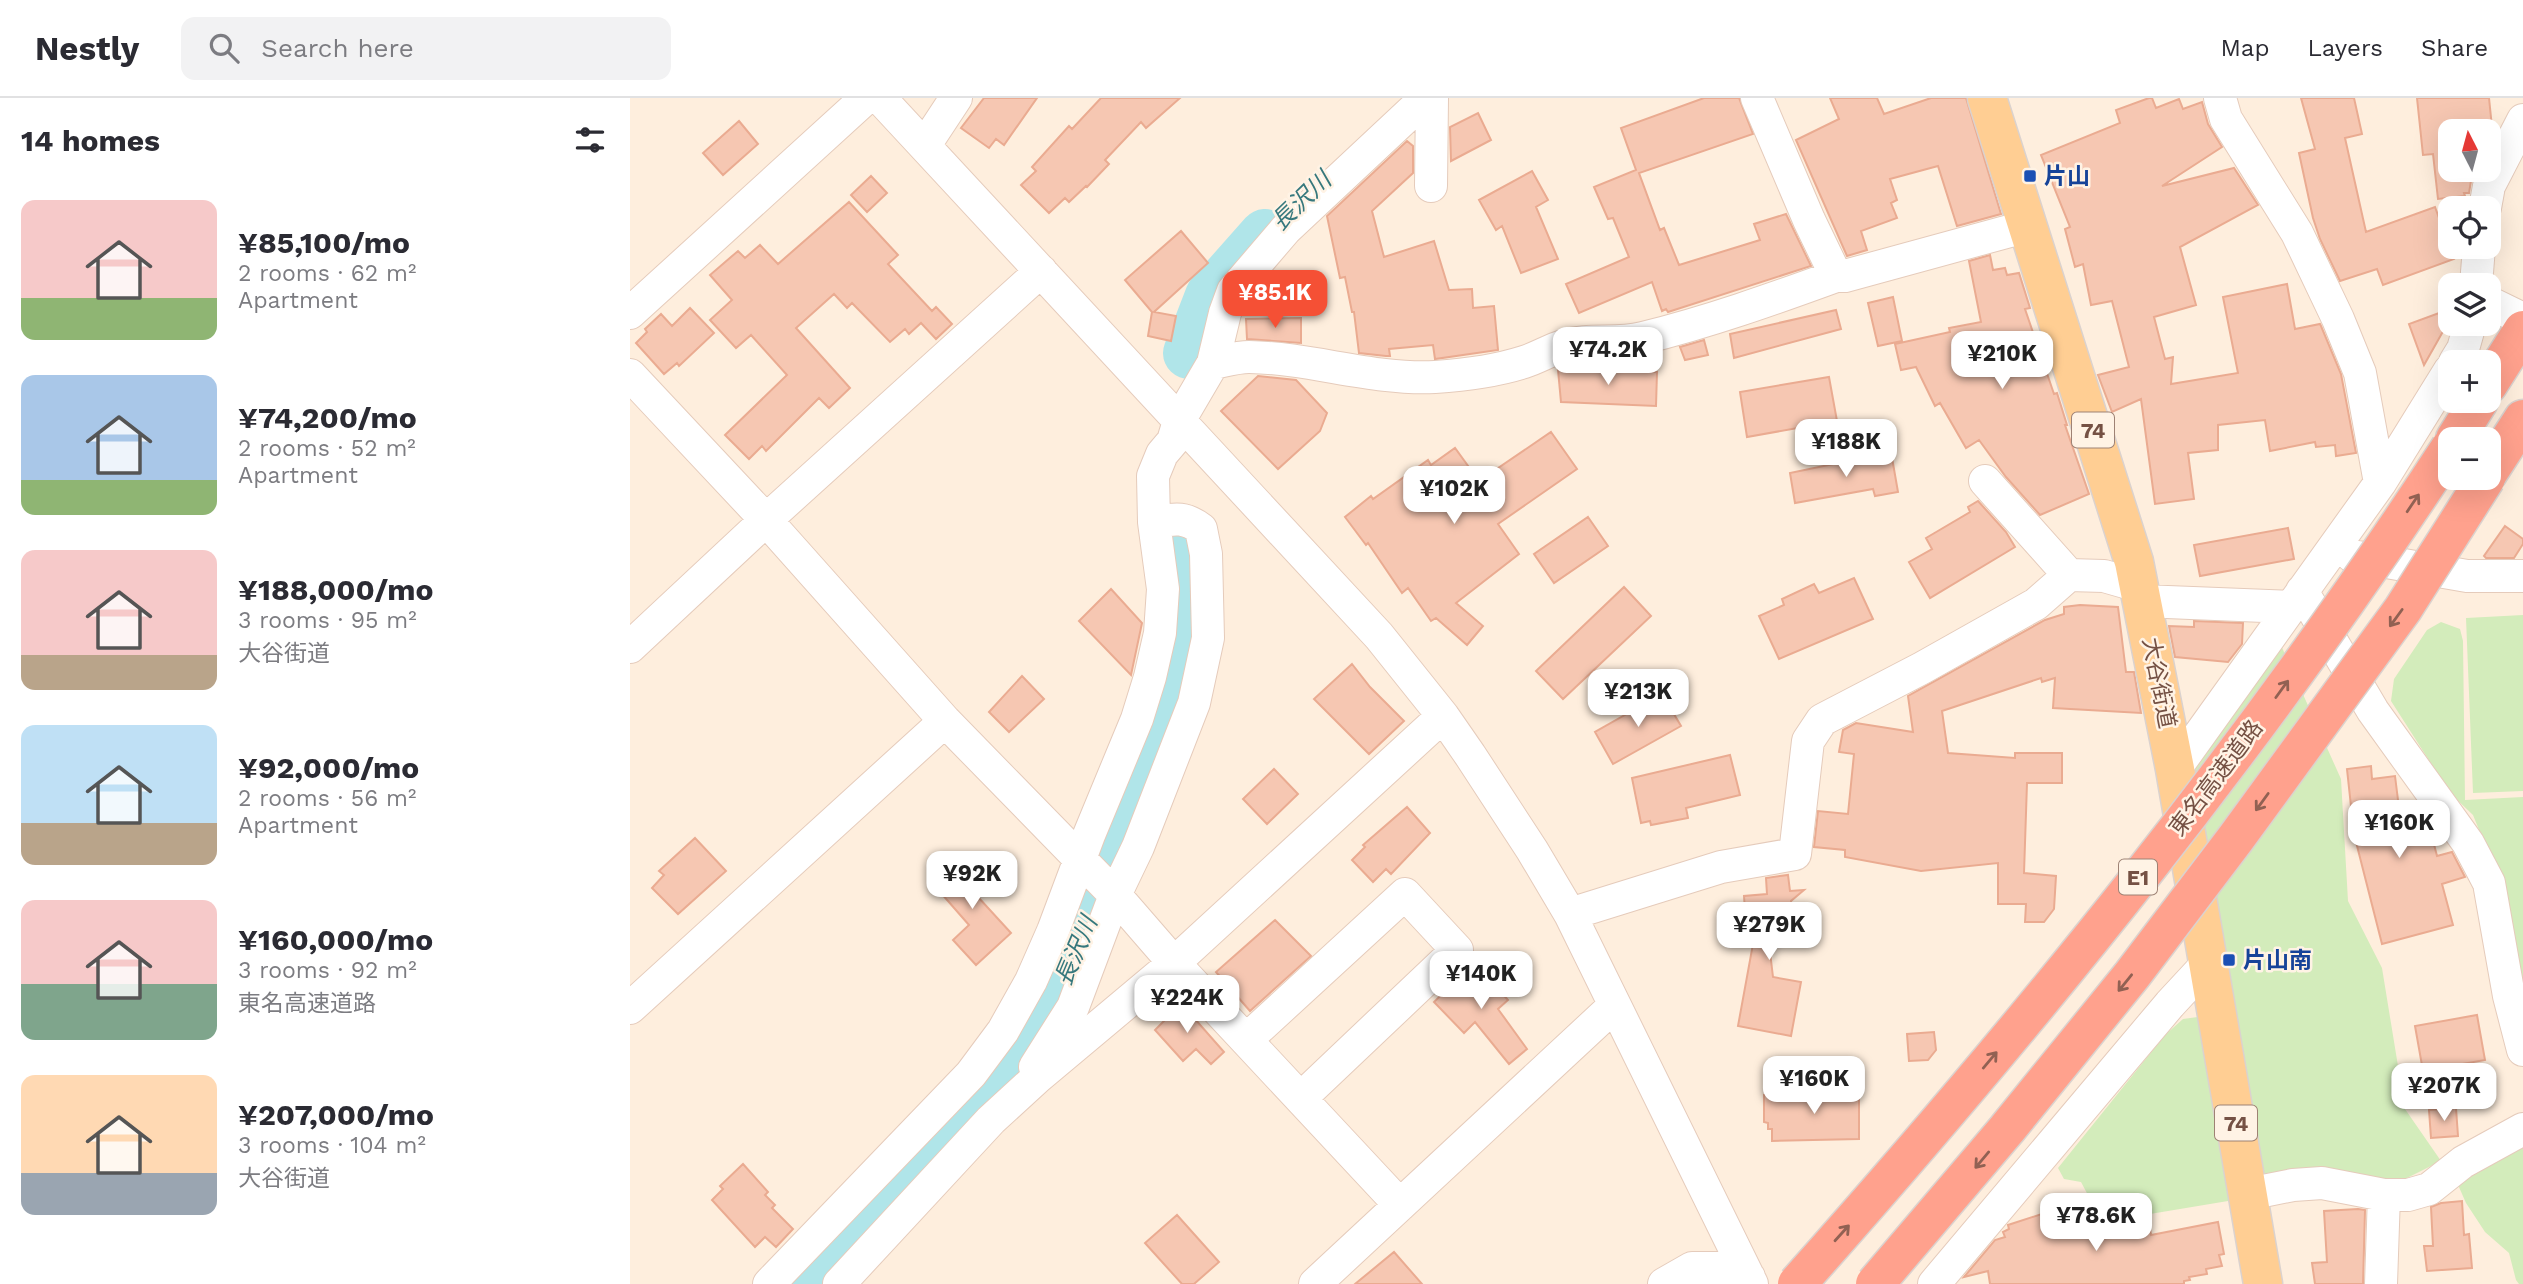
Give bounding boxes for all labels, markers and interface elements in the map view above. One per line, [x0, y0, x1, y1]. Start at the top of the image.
search box [181, 17, 671, 80]
text: Nestly [35, 29, 139, 68]
icon: search [205, 29, 243, 67]
text: Search here [261, 33, 414, 63]
text: Map [2221, 34, 2269, 62]
text: Layers [2307, 34, 2383, 62]
text: Share [2421, 34, 2488, 62]
north arrow [2438, 119, 2501, 182]
map controls [2438, 119, 2501, 490]
icon: filters [571, 121, 609, 159]
text: 14 homes [21, 123, 160, 158]
place label: 片山 [2044, 163, 2090, 190]
water label: 長沢川 [1265, 164, 1339, 236]
marker: 片山 [2022, 168, 2038, 184]
button: locate [2438, 196, 2501, 259]
text: ¥85,100/mo [238, 225, 410, 260]
icon: home [77, 228, 161, 312]
text: 2 rooms · 62 m² [238, 260, 416, 287]
pin: ¥85.1K [1218, 271, 1332, 330]
button: layers [2438, 273, 2501, 336]
text: ¥85.1K [1238, 279, 1312, 306]
text: Apartment [238, 287, 358, 314]
pin: ¥74.2K [1551, 328, 1665, 387]
pin: ¥210K [1953, 331, 2051, 391]
text: ¥74.2K [1569, 336, 1647, 363]
text: ¥210K [1967, 340, 2037, 367]
button: + [2438, 350, 2501, 413]
text: ¥74,200/mo [238, 400, 417, 435]
icon: home [77, 403, 161, 487]
road number: 74 [2072, 412, 2114, 448]
pin: ¥188K [1797, 420, 1895, 479]
button: − [2438, 427, 2501, 490]
text: ¥188K [1811, 428, 1881, 455]
text: 2 rooms · 52 m² [238, 435, 416, 462]
text: Apartment [238, 462, 358, 489]
pin: ¥102K [1405, 466, 1503, 526]
text: ¥102K [1419, 475, 1489, 502]
one-way arrow [2406, 494, 2420, 513]
text: ¥188,000/mo [238, 572, 433, 607]
icon: home [77, 578, 161, 662]
text: 3 rooms · 95 m² [238, 607, 417, 634]
one-way arrow [2389, 608, 2403, 627]
street label: 大谷街道 [2137, 635, 2181, 731]
text: 大谷街道 [238, 640, 330, 667]
pin: ¥213K [1589, 670, 1687, 729]
text: ¥213K [1604, 678, 1672, 705]
one-way arrow [2275, 680, 2290, 699]
street label: 東名高速道路 [2164, 715, 2268, 841]
text: ¥92,000/mo [238, 750, 419, 785]
icon: home [77, 753, 161, 837]
text: 2 rooms · 56 m² [238, 785, 416, 812]
one-way arrow [2255, 792, 2270, 811]
pin: ¥160K [2350, 800, 2448, 860]
text: ¥160K [2364, 809, 2434, 836]
text: Apartment [238, 812, 358, 839]
pin: ¥92K [931, 852, 1013, 911]
text: ¥92K [942, 860, 1002, 887]
road number: E1 [2119, 860, 2157, 894]
pin: ¥279K [1720, 902, 1818, 962]
water label: 長沢川 [1049, 910, 1104, 990]
text: ¥279K [1733, 911, 1805, 938]
text: ¥160,000/mo [238, 922, 433, 957]
icon: home [77, 928, 161, 1012]
place label: 片山南 [2243, 947, 2312, 974]
pin: ¥140K [1432, 951, 1530, 1011]
marker: 片山南 [2221, 952, 2237, 968]
text: 3 rooms · 92 m² [238, 957, 417, 984]
text: ¥140K [1446, 960, 1516, 987]
one-way arrow [2118, 974, 2133, 992]
pin: ¥224K [1138, 976, 1236, 1035]
text: ¥224K [1150, 984, 1224, 1011]
text: 東名高速道路 [238, 990, 376, 1017]
one-way arrow [1982, 1051, 1998, 1069]
pin: ¥160K [1765, 1056, 1863, 1116]
pin: ¥207K [2395, 1063, 2493, 1123]
text: ¥160K [1779, 1065, 1849, 1092]
text: ¥207K [2407, 1072, 2481, 1099]
text: ¥207,000/mo [238, 1097, 434, 1132]
icon: home [77, 1103, 161, 1187]
road number: 74 [2215, 1105, 2257, 1140]
text: 3 rooms · 104 m² [238, 1132, 426, 1159]
one-way arrow [1974, 1150, 1989, 1168]
text: 大谷街道 [238, 1165, 330, 1192]
pin: ¥78.6K [2039, 1194, 2153, 1253]
text: ¥78.6K [2056, 1202, 2136, 1229]
one-way arrow [1834, 1225, 1851, 1242]

